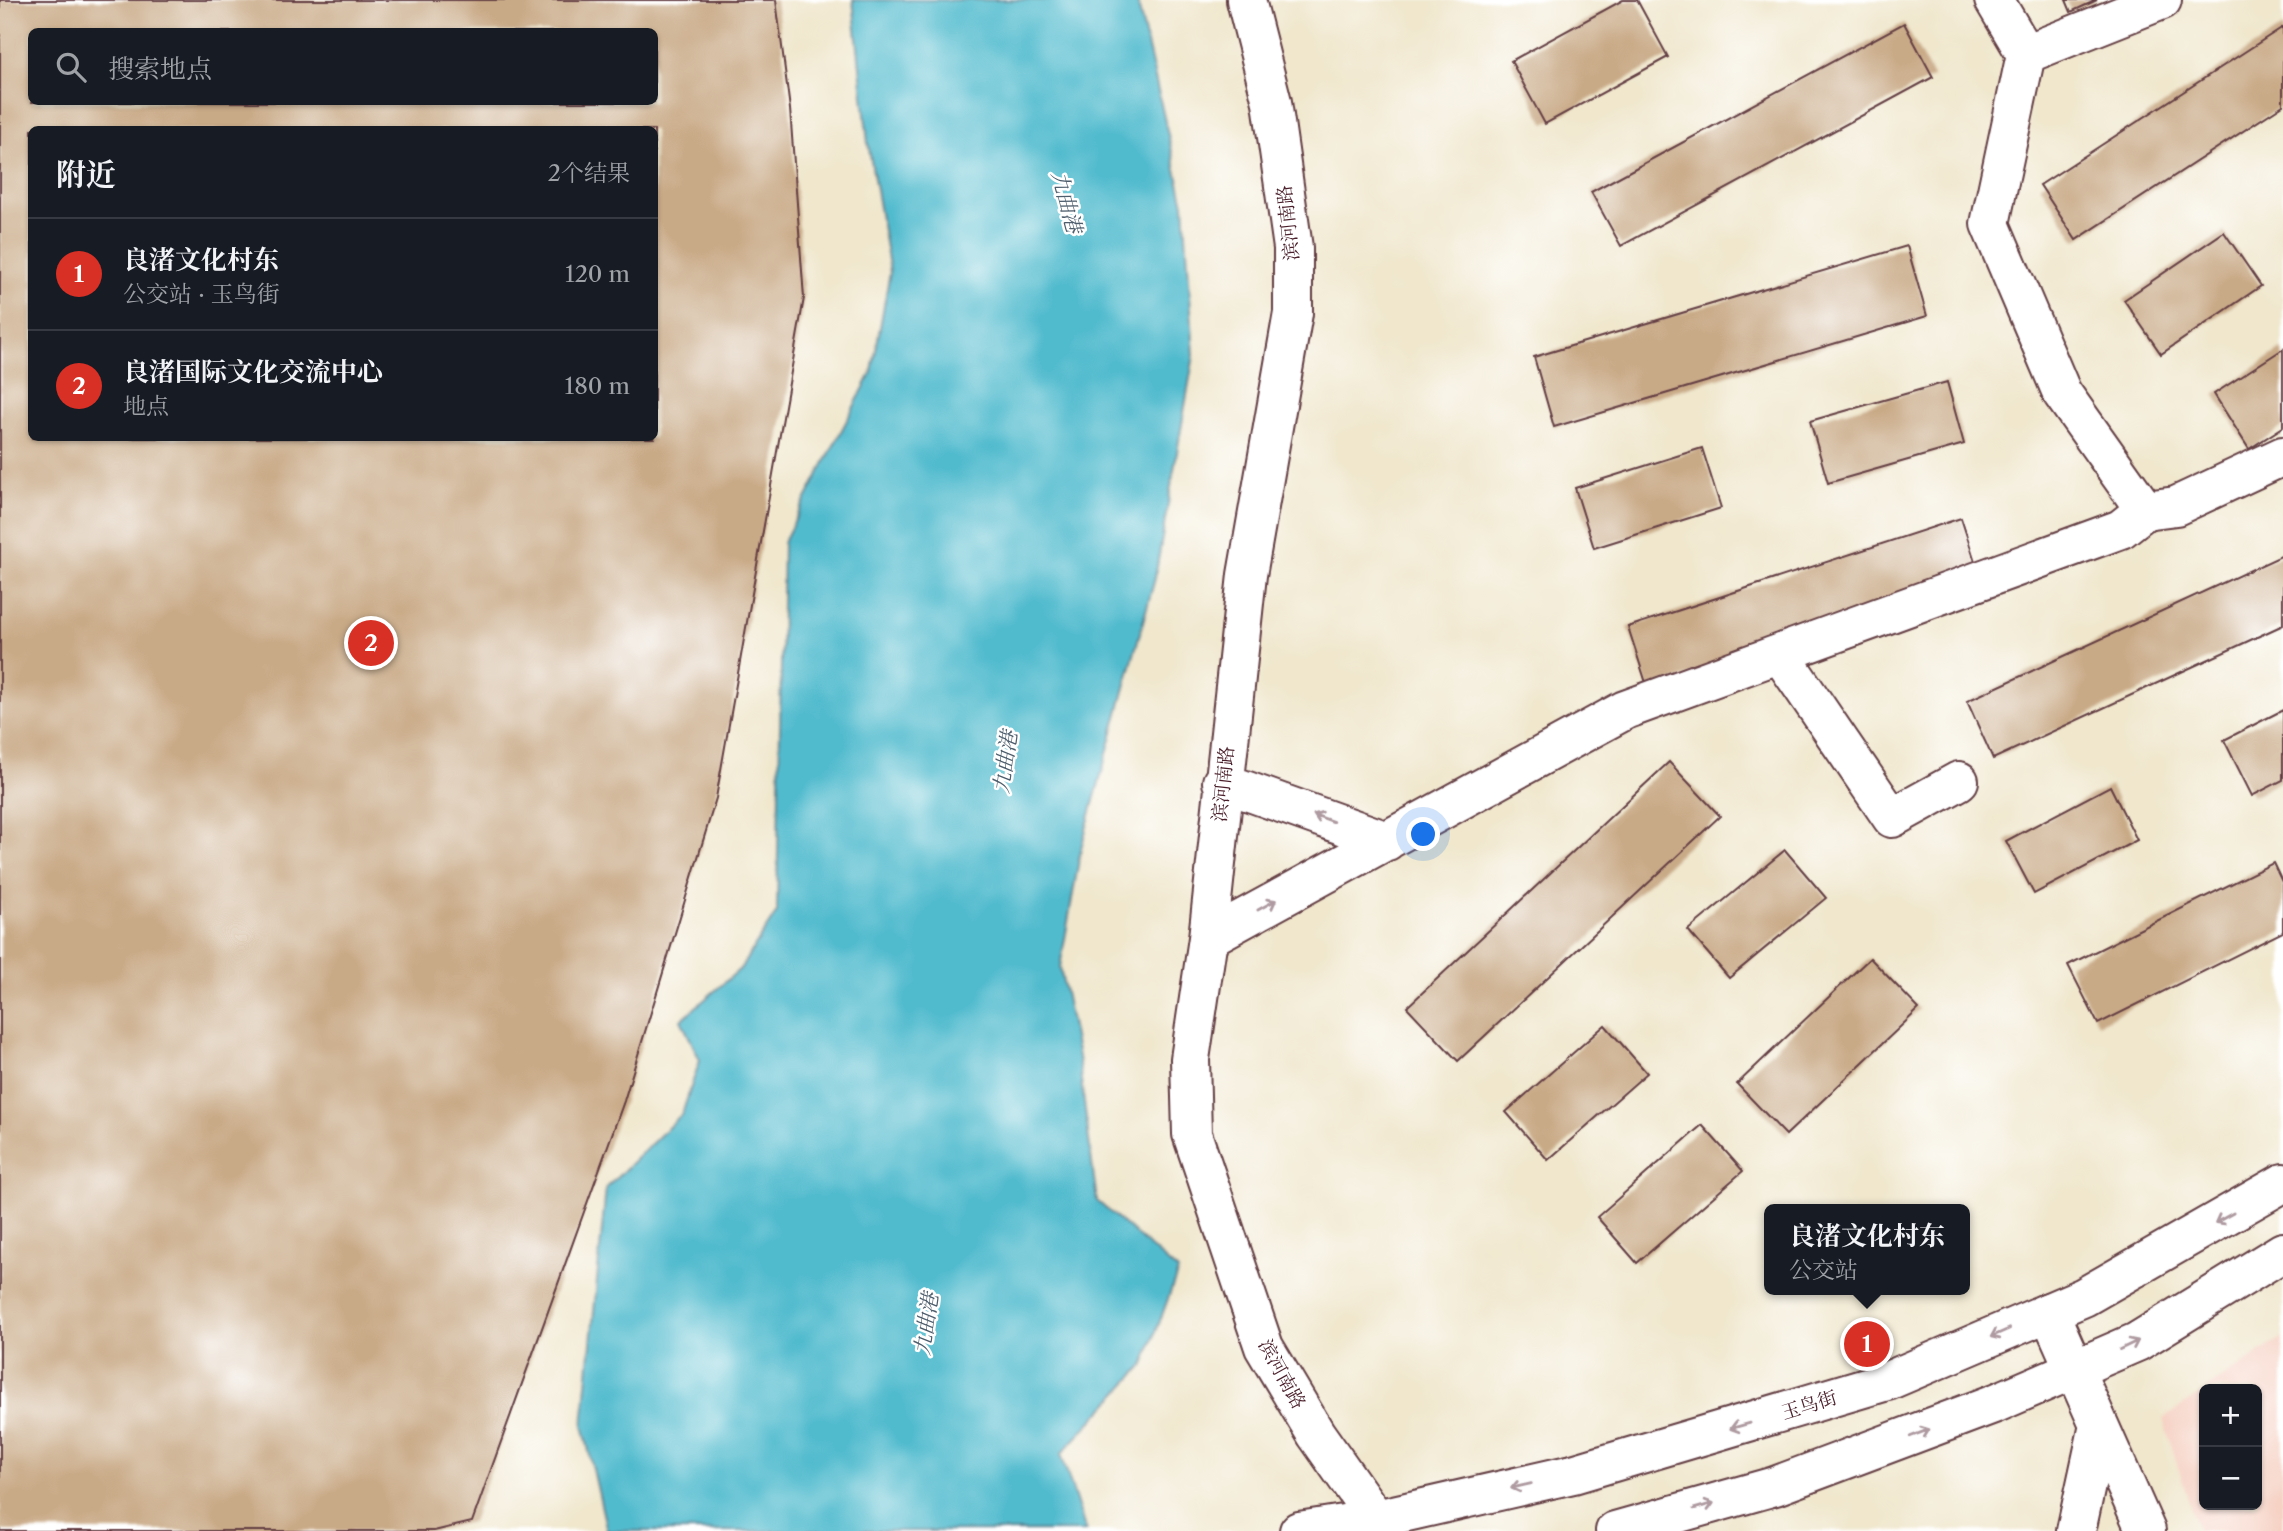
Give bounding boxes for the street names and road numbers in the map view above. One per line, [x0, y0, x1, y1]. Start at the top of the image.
street label: 滨河南路 [1273, 184, 1303, 262]
street label: 滨河南路 [1208, 745, 1238, 823]
street label: 滨河南路 [1254, 1335, 1310, 1413]
street label: 玉鸟街 [1778, 1386, 1840, 1424]

